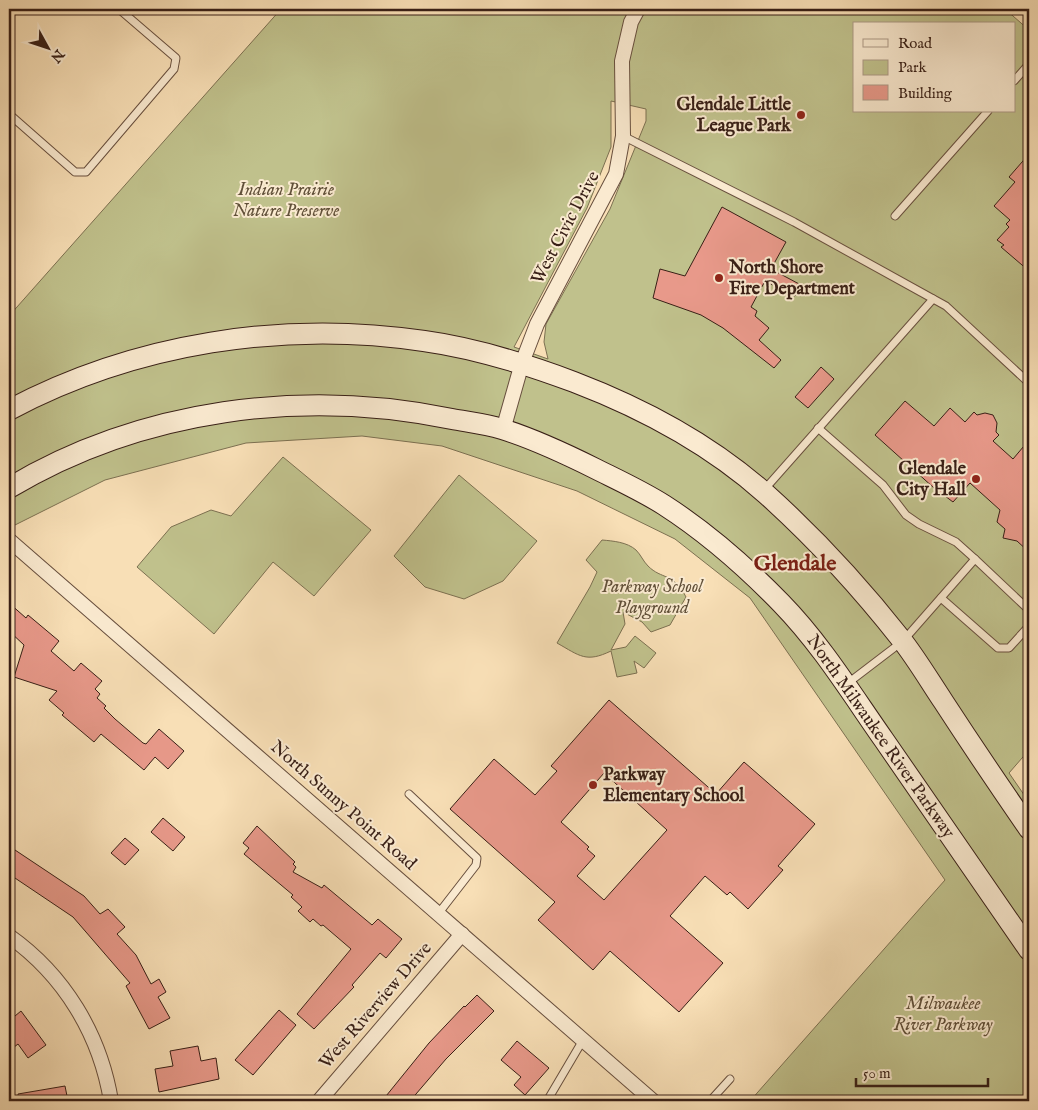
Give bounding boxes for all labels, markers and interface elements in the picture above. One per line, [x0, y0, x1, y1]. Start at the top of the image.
north arrow [22, 22, 72, 72]
legend [853, 22, 1016, 112]
text: Road [898, 34, 933, 53]
text: N [46, 45, 69, 66]
text: Park [898, 58, 928, 77]
text: Building [898, 84, 953, 103]
place label: Glendale Little League Park [677, 94, 792, 138]
marker: Glendale Little League Park [795, 109, 807, 121]
street label: West Civic Drive [527, 168, 605, 288]
park label: Indian Prairie Nature Preserve [233, 179, 339, 223]
place label: North Shore Fire Department [728, 257, 856, 301]
marker: North Shore Fire Department [713, 272, 725, 284]
place label: Glendale City Hall [896, 458, 967, 502]
marker: Glendale City Hall [970, 473, 982, 485]
district label: Glendale [754, 550, 836, 578]
park label: Parkway School Playground [601, 576, 704, 620]
street label: North Milwaukee River Parkway [801, 631, 959, 843]
street label: North Sunny Point Road [265, 736, 421, 876]
place label: Parkway Elementary School [603, 764, 745, 808]
marker: Parkway Elementary School [587, 779, 599, 791]
street label: West Riverview Drive [315, 938, 437, 1074]
park label: Milwaukee River Parkway [894, 993, 993, 1037]
scale bar [856, 1055, 988, 1087]
text: 50 m [863, 1064, 891, 1083]

